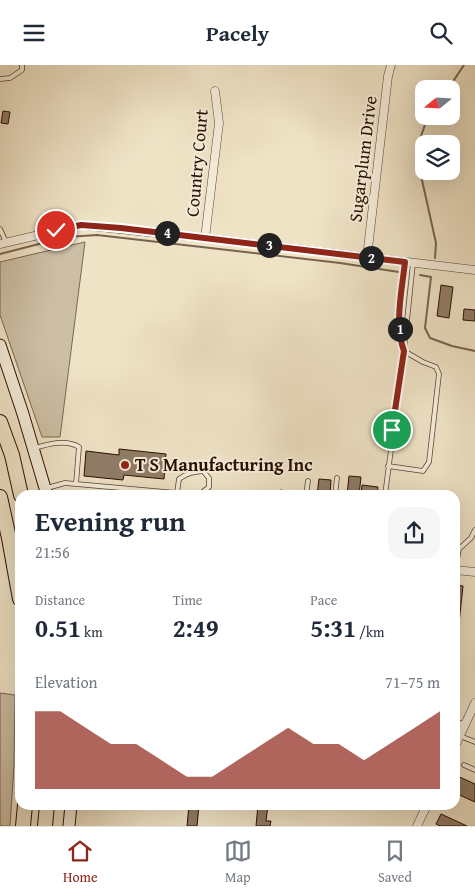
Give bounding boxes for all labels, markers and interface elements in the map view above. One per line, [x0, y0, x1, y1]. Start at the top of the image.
text: Pacely [206, 17, 269, 49]
icon: menu [20, 19, 48, 47]
icon: search [427, 19, 455, 47]
north arrow [415, 80, 460, 125]
map controls [415, 80, 460, 180]
street label: Sugarplum Drive [341, 94, 384, 224]
street label: Country Court [178, 107, 215, 218]
button: layers [415, 135, 460, 180]
pin [35, 209, 77, 251]
icon: check [42, 216, 70, 244]
pin: 4 [154, 221, 180, 245]
text: 4 [164, 223, 171, 243]
pin: 3 [256, 233, 282, 257]
text: 3 [266, 235, 273, 255]
pin: 2 [358, 245, 384, 271]
text: 2 [368, 248, 375, 268]
pin: 1 [388, 317, 412, 341]
text: 1 [397, 319, 404, 339]
pin [371, 409, 413, 451]
icon: arrive [378, 416, 406, 444]
place label: T S Manufacturing Inc [135, 451, 313, 478]
marker: T S Manufacturing Inc [119, 459, 131, 471]
text: Evening run [35, 500, 186, 541]
button: share [388, 507, 440, 559]
text: 21:56 [35, 540, 70, 564]
text: Distance [35, 590, 85, 610]
text: Time [173, 590, 202, 610]
text: Pace [310, 590, 337, 610]
text: 0.51 [35, 610, 81, 646]
text: 2:49 [173, 610, 219, 646]
text: 5:31 [310, 610, 356, 646]
text: km [81, 622, 103, 642]
text: /km [356, 622, 385, 642]
text: Elevation [35, 670, 98, 694]
text: 71–75 m [385, 670, 440, 694]
tab: Home [63, 837, 98, 887]
tab: Map [224, 837, 252, 887]
tab: Saved [378, 837, 412, 887]

